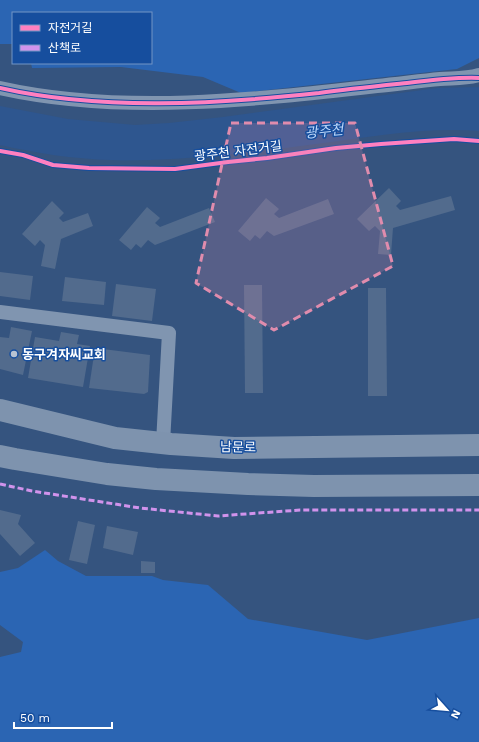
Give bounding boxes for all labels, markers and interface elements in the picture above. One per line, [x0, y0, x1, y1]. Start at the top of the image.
legend [12, 12, 152, 64]
text: 자전거길 [48, 21, 92, 35]
text: 산책로 [48, 41, 81, 55]
water label: 광주천 [304, 121, 345, 141]
street label: 광주천 자전거길 [193, 138, 283, 164]
place label: 동구겨자씨교회 [22, 347, 106, 362]
marker: 동구겨자씨교회 [9, 349, 19, 359]
street label: 남문로 [220, 439, 256, 455]
north arrow [427, 690, 467, 730]
scale bar [14, 704, 112, 730]
text: N [448, 708, 463, 721]
text: 50 m [20, 711, 50, 725]

